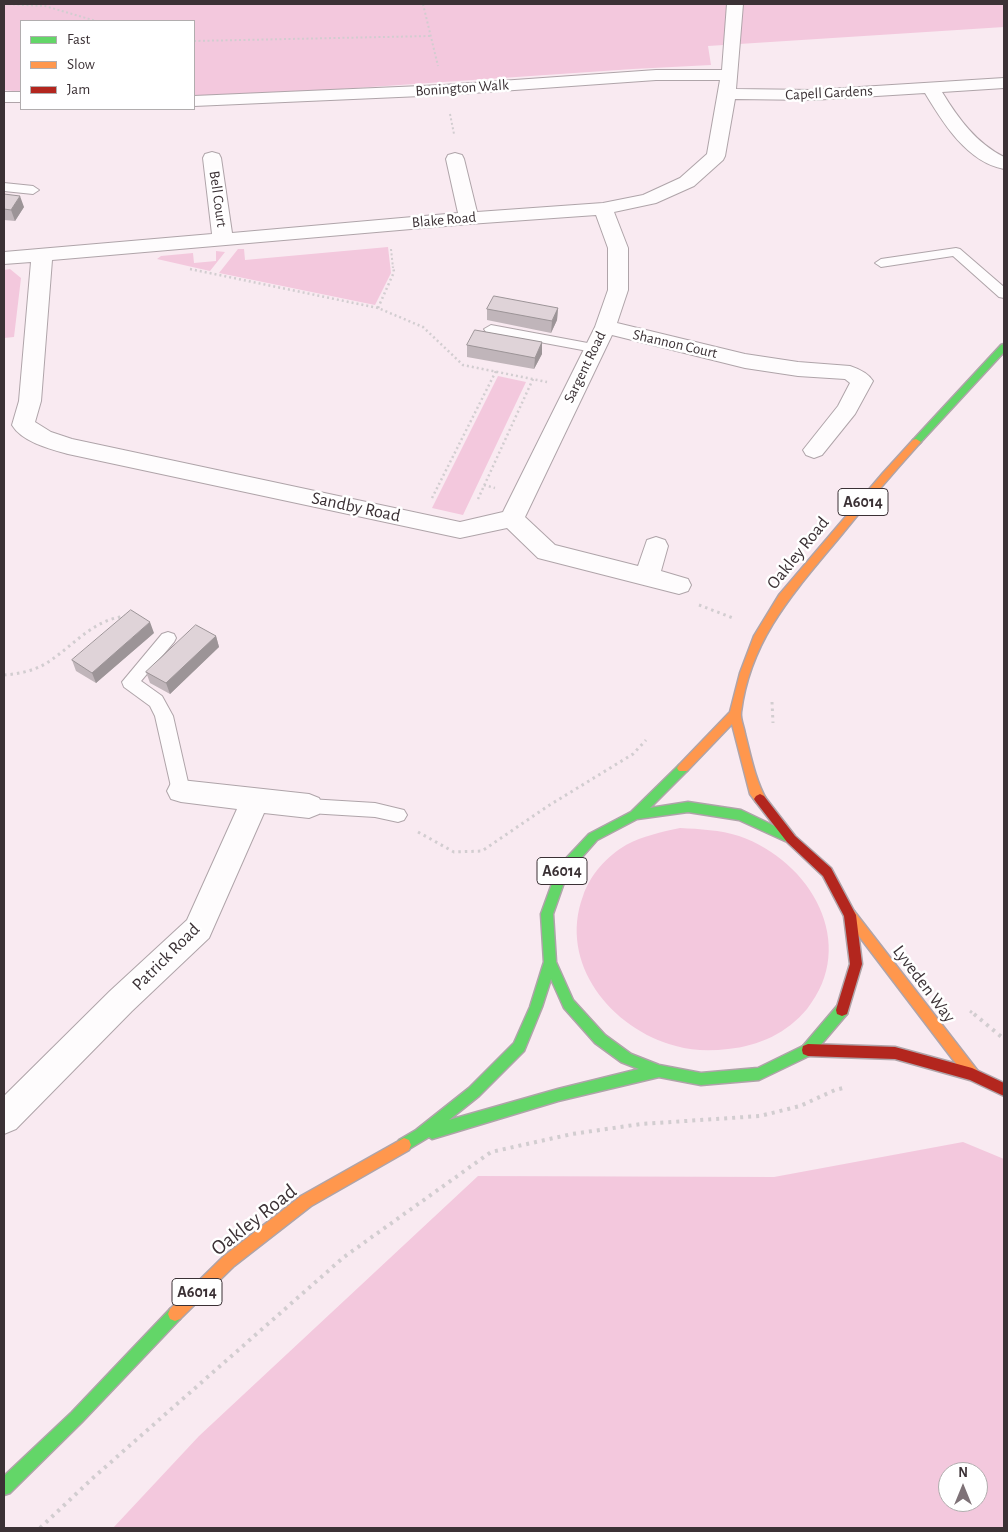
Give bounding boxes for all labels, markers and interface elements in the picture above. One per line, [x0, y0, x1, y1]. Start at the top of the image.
legend [20, 20, 195, 110]
text: Fast [67, 32, 90, 47]
text: Slow [67, 57, 95, 72]
street label: Bonington Walk [415, 76, 509, 100]
text: Jam [67, 82, 90, 97]
street label: Capell Gardens [785, 82, 873, 104]
street label: Bell Court [205, 170, 231, 228]
street label: Blake Road [411, 208, 477, 232]
street label: Shannon Court [631, 326, 719, 362]
street label: Sargent Road [560, 328, 610, 406]
street label: Sandby Road [310, 487, 402, 527]
road number: A6014 [838, 488, 888, 516]
street label: Oakley Road [762, 512, 834, 594]
road number: A6014 [537, 858, 587, 884]
street label: Patrick Road [128, 919, 204, 995]
street label: Lyveden Way [888, 941, 960, 1027]
street label: Oakley Road [206, 1179, 302, 1261]
road number: A6014 [172, 1278, 222, 1305]
north arrow [938, 1462, 988, 1512]
text: N [958, 1466, 968, 1480]

